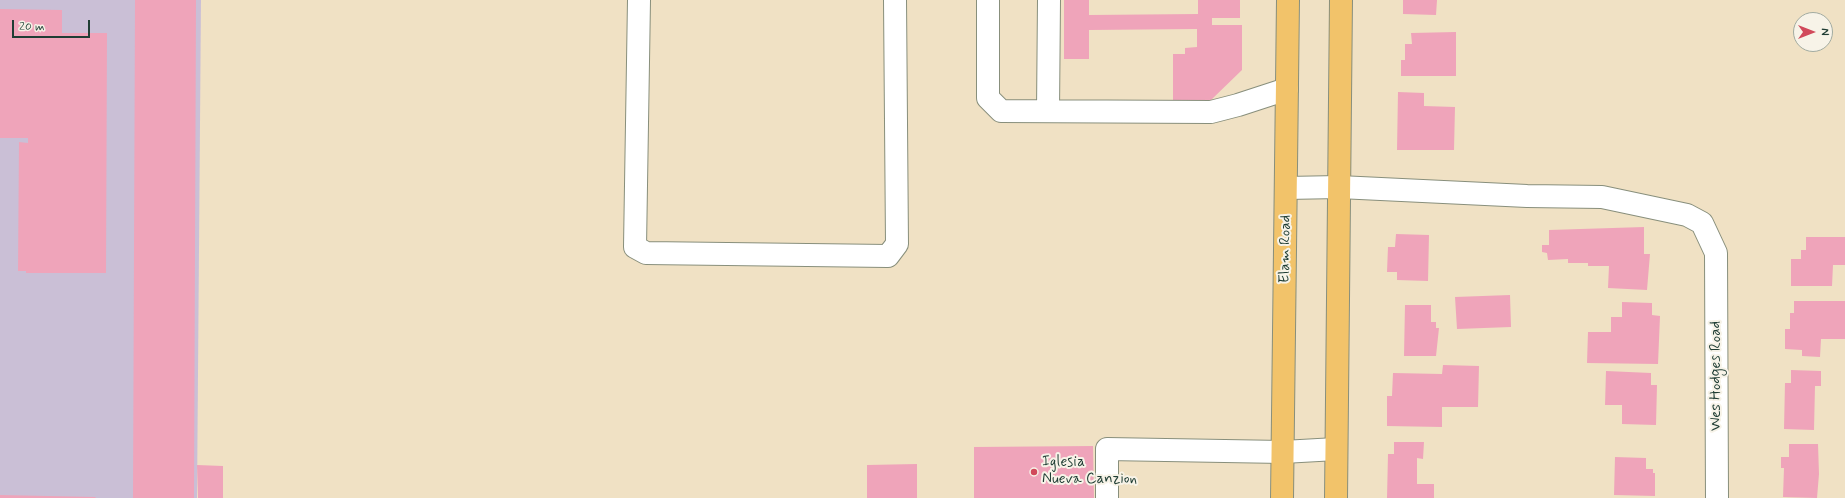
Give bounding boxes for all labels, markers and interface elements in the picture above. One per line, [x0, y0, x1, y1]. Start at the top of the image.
scale bar [14, 12, 92, 38]
north arrow [1793, 12, 1833, 52]
text: 20 m [19, 19, 45, 35]
text: N [1817, 28, 1831, 36]
street label: Elam Road [1276, 215, 1296, 283]
street label: Wes Hodges Road [1708, 321, 1726, 431]
place label: Iglesia Nueva Canzion [1042, 454, 1137, 489]
marker: Iglesia Nueva Canzion [1029, 467, 1039, 477]

